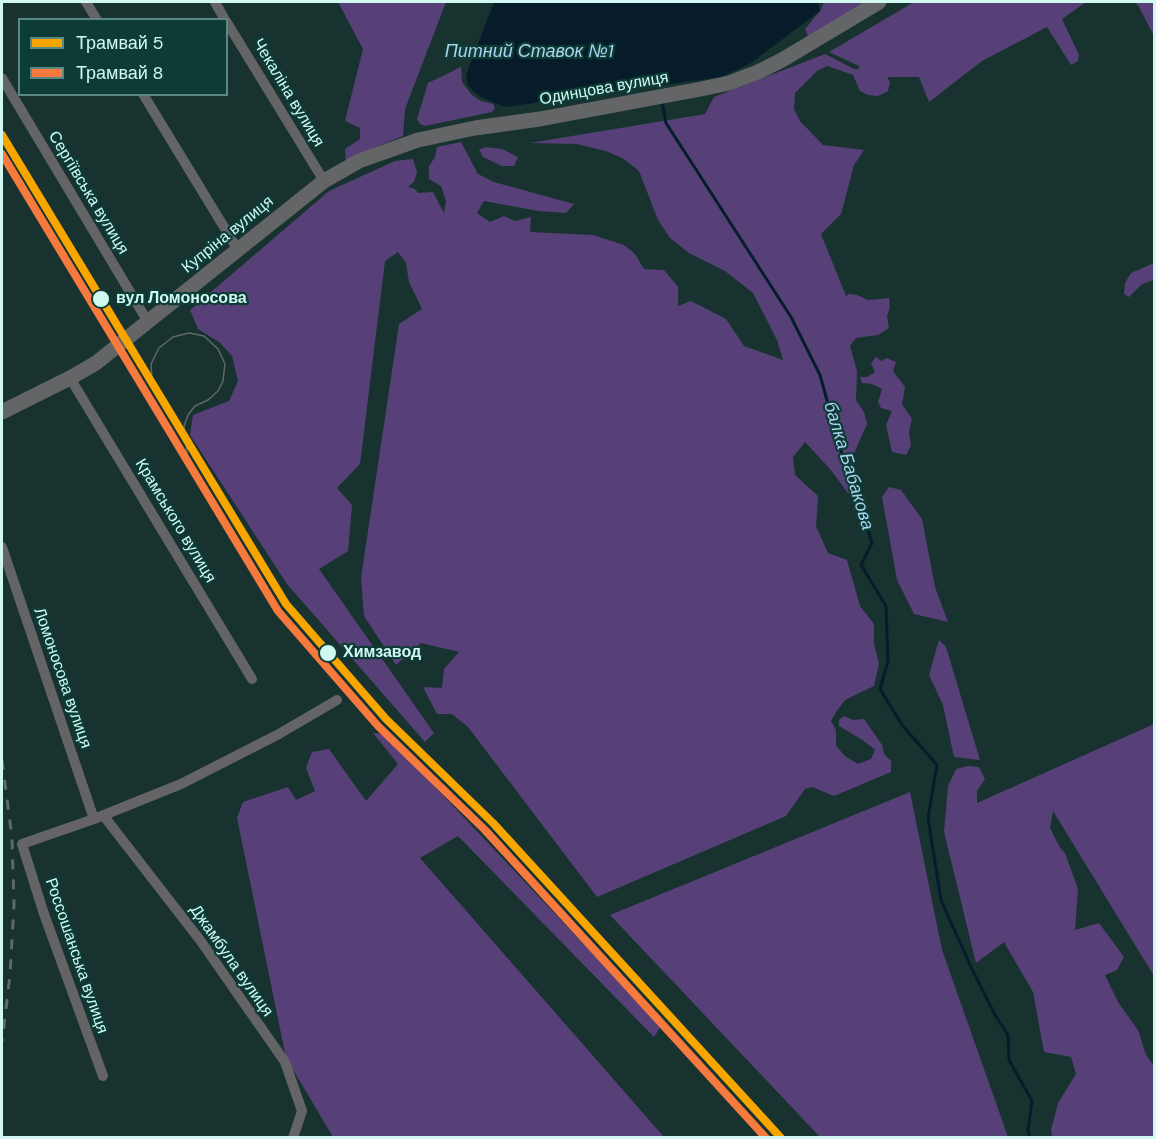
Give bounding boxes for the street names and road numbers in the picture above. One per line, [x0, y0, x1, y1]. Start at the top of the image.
street label: Чекаліна вулиця [248, 36, 328, 150]
street label: Одинцова вулиця [538, 68, 670, 110]
street label: Сергіївська вулиця [44, 128, 132, 258]
street label: Купріна вулиця [178, 192, 278, 278]
street label: Крамського вулиця [130, 456, 220, 586]
street label: Ломоносова вулиця [29, 605, 95, 751]
street label: Россошанська вулиця [40, 876, 112, 1036]
street label: Джамбула вулиця [185, 901, 277, 1021]

